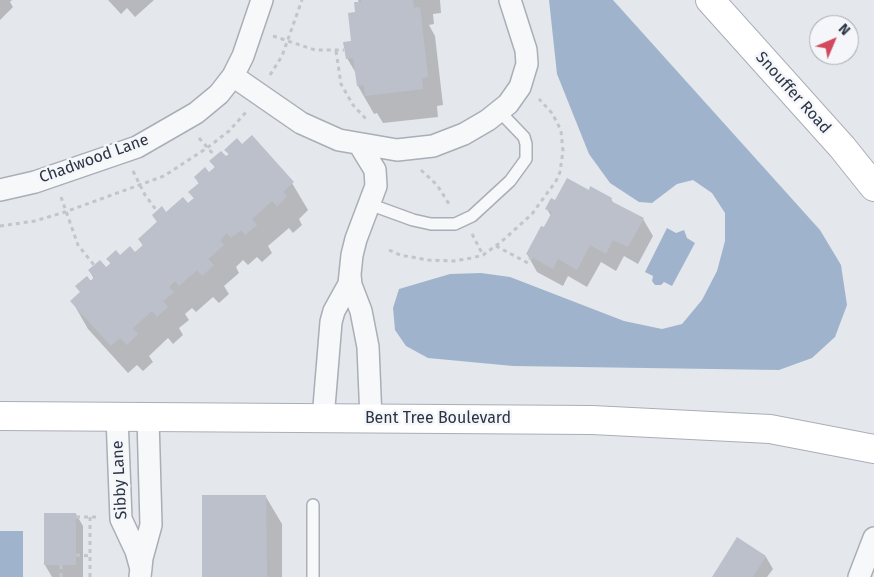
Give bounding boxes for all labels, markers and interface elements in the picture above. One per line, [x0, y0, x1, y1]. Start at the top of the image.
north arrow [809, 15, 859, 65]
text: N [835, 20, 854, 39]
street label: Snouffer Road [751, 48, 835, 138]
street label: Chadwood Lane [37, 130, 151, 188]
street label: Bent Tree Boulevard [365, 409, 511, 429]
street label: Sibby Lane [108, 440, 132, 520]

